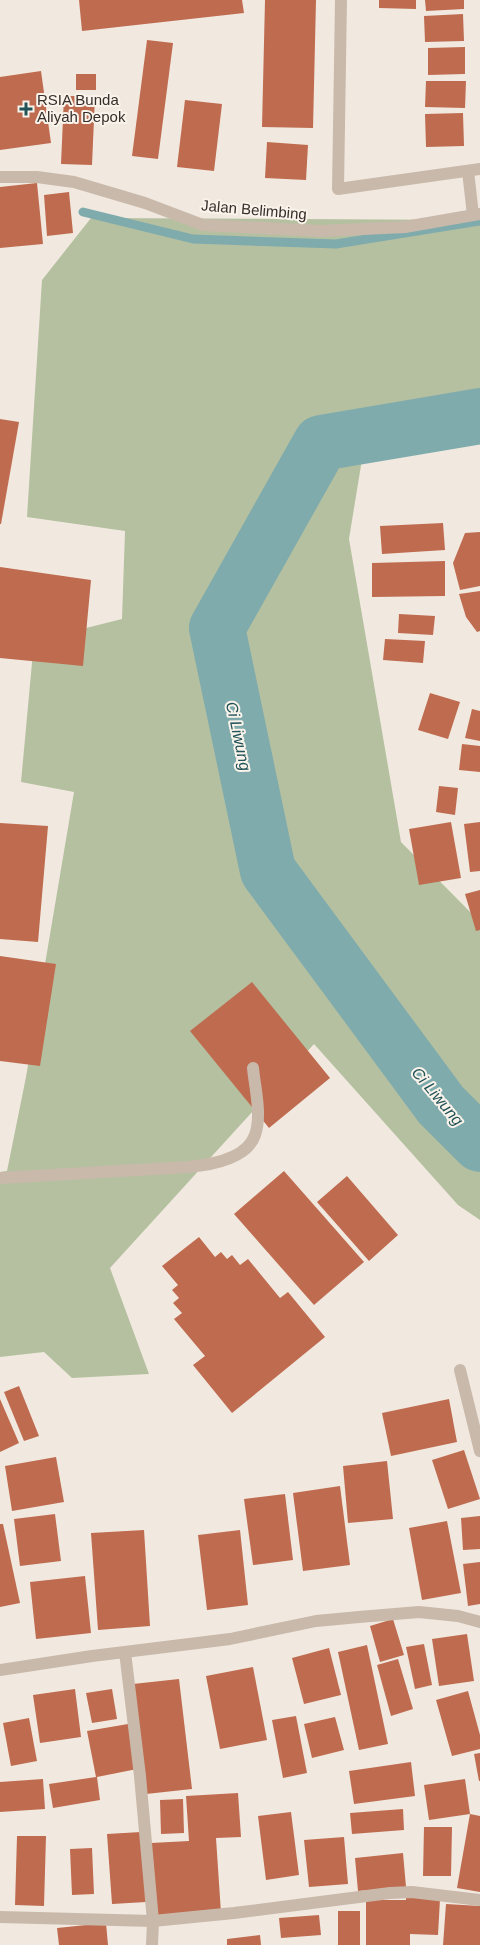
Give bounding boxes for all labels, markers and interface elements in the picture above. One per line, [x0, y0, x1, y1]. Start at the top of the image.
place label: RSIA Bunda Aliyah Depok [37, 91, 126, 125]
marker: RSIA Bunda Aliyah Depok [19, 102, 33, 116]
street label: Jalan Belimbing [201, 196, 308, 223]
water label: Ci Liwung [223, 700, 254, 772]
water label: Ci Liwung [409, 1064, 467, 1129]

